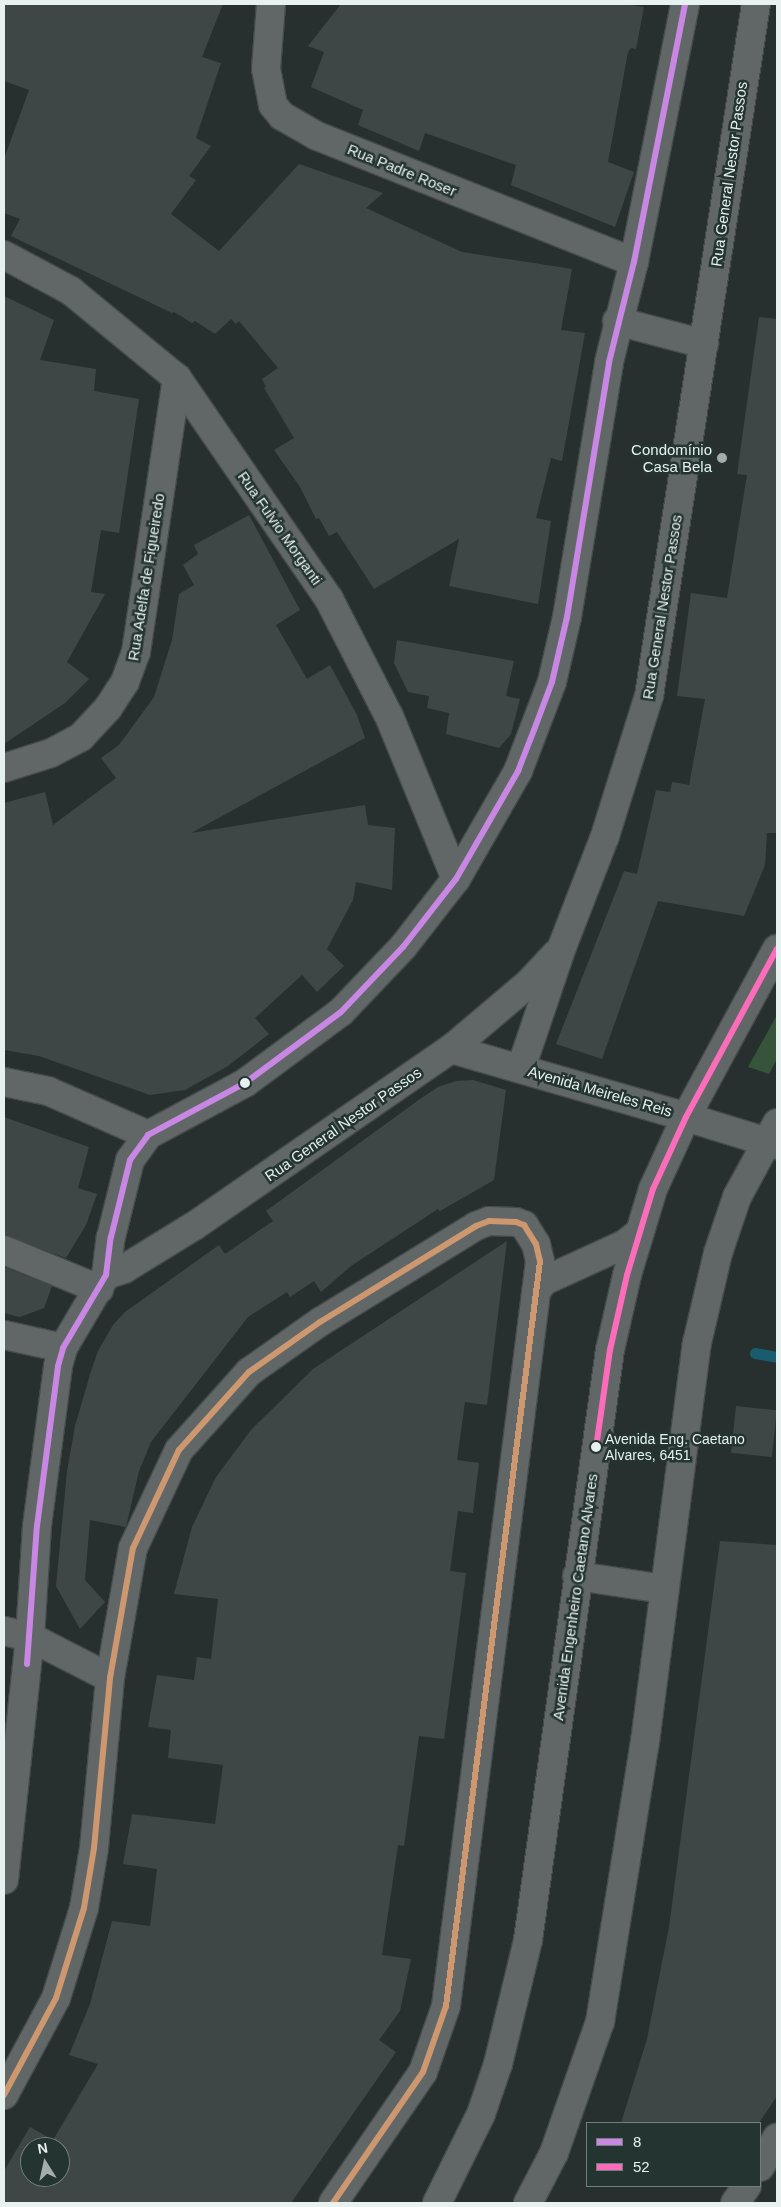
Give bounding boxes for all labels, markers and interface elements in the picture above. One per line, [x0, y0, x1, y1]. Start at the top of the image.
street label: Rua General Nestor Passos [707, 80, 751, 268]
street label: Rua Padre Roser [345, 140, 459, 200]
place label: Condomínio Casa Bela [631, 440, 712, 475]
marker: Condomínio Casa Bela [716, 452, 728, 464]
street label: Rua Fulvio Morganti [234, 468, 326, 588]
street label: Rua Adelfa de Figueiredo [124, 492, 168, 662]
street label: Rua General Nestor Passos [639, 513, 685, 701]
street label: Avenida Meireles Reis [526, 1062, 674, 1120]
street label: Rua General Nestor Passos [261, 1063, 425, 1185]
unlabelled marker [240, 1078, 250, 1088]
place label: Avenida Eng. Caetano Alvares, 6451 [605, 1431, 745, 1464]
marker: Avenida Eng. Caetano Alvares, 6451 [591, 1442, 601, 1452]
street label: Avenida Engenheiro Caetano Alvares [549, 1472, 601, 1722]
legend [586, 2122, 761, 2187]
text: 8 [633, 2133, 641, 2150]
north arrow [20, 2137, 70, 2187]
text: N [36, 2139, 49, 2157]
text: 52 [633, 2158, 650, 2175]

